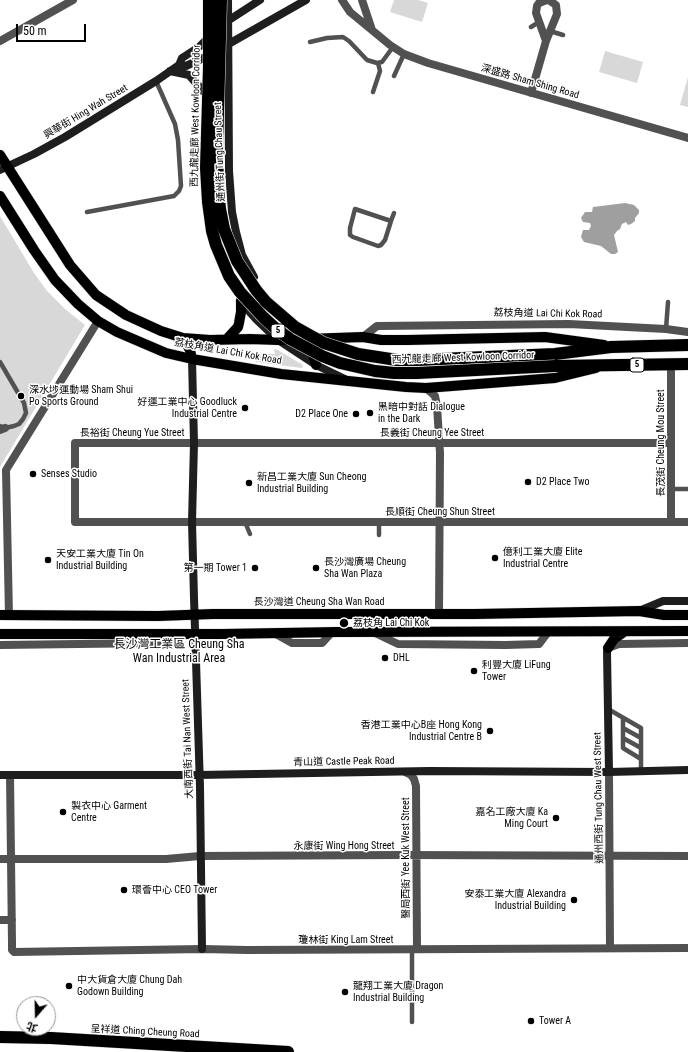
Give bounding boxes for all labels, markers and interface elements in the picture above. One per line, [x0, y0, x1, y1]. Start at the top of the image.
scale bar [18, 16, 88, 42]
text: 50 m [23, 24, 47, 38]
street label: 西九龍走廊 West Kowloon Corridor [189, 45, 203, 187]
street label: 深盛路 Sham Shing Road [480, 62, 580, 102]
street label: 興華街 Hing Wah Street [42, 82, 130, 142]
street label: 通州街 Tung Chau Street [212, 102, 228, 202]
street label: 荔枝角道 Lai Chi Kok Road [494, 307, 602, 321]
road number: 5 [271, 324, 285, 338]
street label: 荔枝角道 Lai Chi Kok Road [173, 337, 283, 367]
street label: 西九龍走廊 West Kowloon Corridor [391, 350, 535, 366]
road number: 5 [630, 358, 644, 372]
place label: 深水埗運動場 Sham Shui Po Sports Ground [29, 384, 133, 408]
street label: 長茂街 Cheung Mou Street [655, 389, 667, 497]
marker: 深水埗運動場 Sham Shui Po Sports Ground [16, 391, 26, 401]
place label: 好運工業中心 Goodluck Industrial Centre [138, 396, 237, 420]
place label: 黑暗中對話 Dialogue in the Dark [378, 401, 465, 424]
marker: 好運工業中心 Goodluck Industrial Centre [240, 403, 250, 413]
place label: D2 Place One [295, 408, 348, 420]
marker: 黑暗中對話 Dialogue in the Dark [365, 408, 375, 418]
marker: D2 Place One [351, 409, 361, 419]
street label: 長裕街 Cheung Yue Street [80, 427, 184, 439]
street label: 長義街 Cheung Yee Street [380, 427, 484, 439]
place label: Senses Studio [41, 468, 97, 480]
marker: Senses Studio [28, 469, 38, 479]
place label: 新昌工業大廈 Sun Cheong Industrial Building [257, 471, 366, 494]
place label: D2 Place Two [536, 476, 590, 488]
marker: D2 Place Two [523, 477, 533, 487]
marker: 新昌工業大廈 Sun Cheong Industrial Building [244, 478, 254, 488]
street label: 長順街 Cheung Shun Street [385, 506, 495, 518]
place label: 億利工業大廈 Elite Industrial Centre [503, 546, 583, 570]
place label: 天安工業大廈 Tin On Industrial Building [56, 548, 144, 572]
marker: 億利工業大廈 Elite Industrial Centre [490, 553, 500, 563]
marker: 天安工業大廈 Tin On Industrial Building [43, 555, 53, 565]
place label: 長沙灣廣場 Cheung Sha Wan Plaza [324, 556, 406, 580]
place label: 第一期 Tower 1 [183, 562, 247, 574]
marker: 第一期 Tower 1 [250, 563, 260, 573]
marker: 長沙灣廣場 Cheung Sha Wan Plaza [311, 563, 321, 573]
street label: 長沙灣道 Cheung Sha Wan Road [254, 596, 384, 608]
marker: 荔枝角 Lai Chi Kok [338, 617, 350, 629]
place label: 荔枝角 Lai Chi Kok [353, 617, 429, 629]
district label: 長沙灣工業區 Cheung Sha Wan Industrial Area [113, 638, 245, 666]
place label: DHL [393, 652, 410, 664]
marker: DHL [380, 653, 390, 663]
place label: 利豐大廈 LiFung Tower [482, 659, 551, 682]
marker: 利豐大廈 LiFung Tower [469, 666, 479, 676]
street label: 大南西街 Tai Nan West Street [180, 679, 196, 799]
place label: 香港工業中心B座 Hong Kong Industrial Centre B [361, 719, 482, 742]
marker: 香港工業中心B座 Hong Kong Industrial Centre B [485, 726, 495, 736]
street label: 通州西街 Tung Chau West Street [592, 732, 606, 864]
street label: 青山道 Castle Peak Road [293, 755, 395, 769]
street label: 醫局西街 Yee Kuk West Street [400, 797, 412, 919]
place label: 製衣中心 Garment Centre [71, 800, 147, 824]
place label: 嘉名工廠大廈 Ka Ming Court [475, 806, 548, 830]
marker: 製衣中心 Garment Centre [58, 807, 68, 817]
marker: 嘉名工廠大廈 Ka Ming Court [551, 813, 561, 823]
street label: 永康街 Wing Hong Street [293, 840, 395, 852]
place label: 環薈中心 CEO Tower [132, 884, 217, 896]
marker: 環薈中心 CEO Tower [119, 885, 129, 895]
place label: 安泰工業大廈 Alexandra Industrial Building [464, 888, 566, 912]
marker: 安泰工業大廈 Alexandra Industrial Building [569, 895, 579, 905]
street label: 瓊林街 King Lam Street [299, 934, 393, 946]
place label: 中大貨倉大廈 Chung Dah Godown Building [77, 974, 182, 998]
place label: 龍翔工業大廈 Dragon Industrial Building [353, 980, 443, 1004]
marker: 中大貨倉大廈 Chung Dah Godown Building [64, 981, 74, 991]
marker: 龍翔工業大廈 Dragon Industrial Building [340, 987, 350, 997]
north arrow [16, 996, 56, 1036]
place label: Tower A [539, 1015, 571, 1027]
marker: Tower A [526, 1016, 536, 1026]
text: 北 [25, 1019, 39, 1035]
street label: 呈祥道 Ching Cheung Road [90, 1023, 200, 1041]

